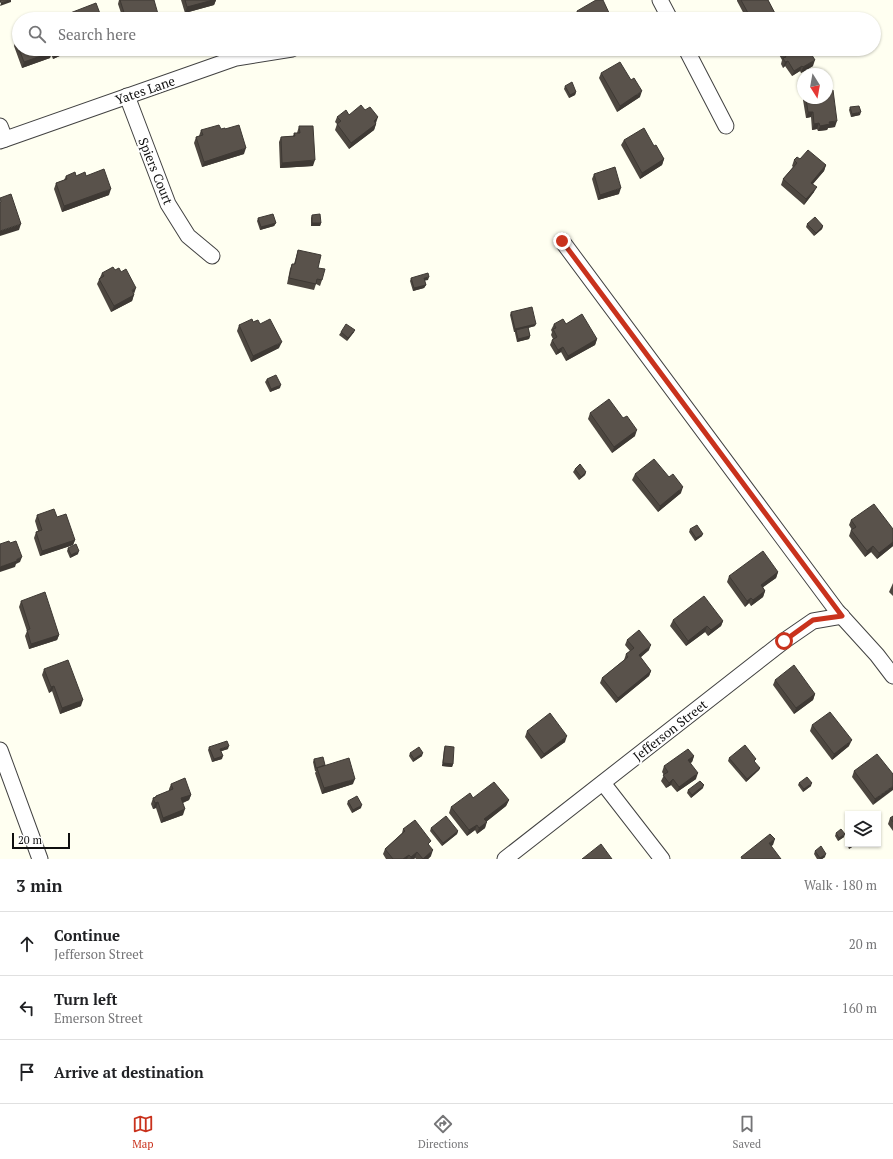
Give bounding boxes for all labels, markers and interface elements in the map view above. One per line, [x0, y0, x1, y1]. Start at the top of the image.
search box [12, 12, 881, 56]
icon: search [26, 23, 48, 45]
text: Search here [58, 24, 136, 44]
north arrow [797, 68, 833, 104]
street label: Yates Lane [113, 71, 177, 109]
street label: Spiers Court [134, 135, 178, 207]
route end [553, 232, 571, 250]
route start [775, 632, 793, 650]
street label: Jefferson Street [629, 695, 711, 765]
map controls [845, 811, 881, 847]
button: layers [845, 811, 881, 847]
scale bar [12, 831, 70, 850]
text: 20 m [18, 833, 42, 847]
text: 3 min [16, 874, 63, 897]
text: Walk · 180 m [804, 876, 877, 894]
text: Continue [54, 925, 120, 945]
icon: ahead [16, 933, 38, 955]
text: 20 m [849, 935, 877, 953]
text: Jefferson Street [54, 945, 144, 963]
text: Turn left [54, 989, 118, 1009]
icon: left [16, 997, 38, 1019]
text: 160 m [842, 999, 877, 1017]
text: Emerson Street [54, 1009, 143, 1027]
icon: arrive [16, 1061, 38, 1083]
text: Arrive at destination [54, 1062, 204, 1082]
tab: Map [132, 1113, 154, 1151]
tab: Directions [418, 1113, 469, 1151]
tab: Saved [733, 1113, 761, 1151]

